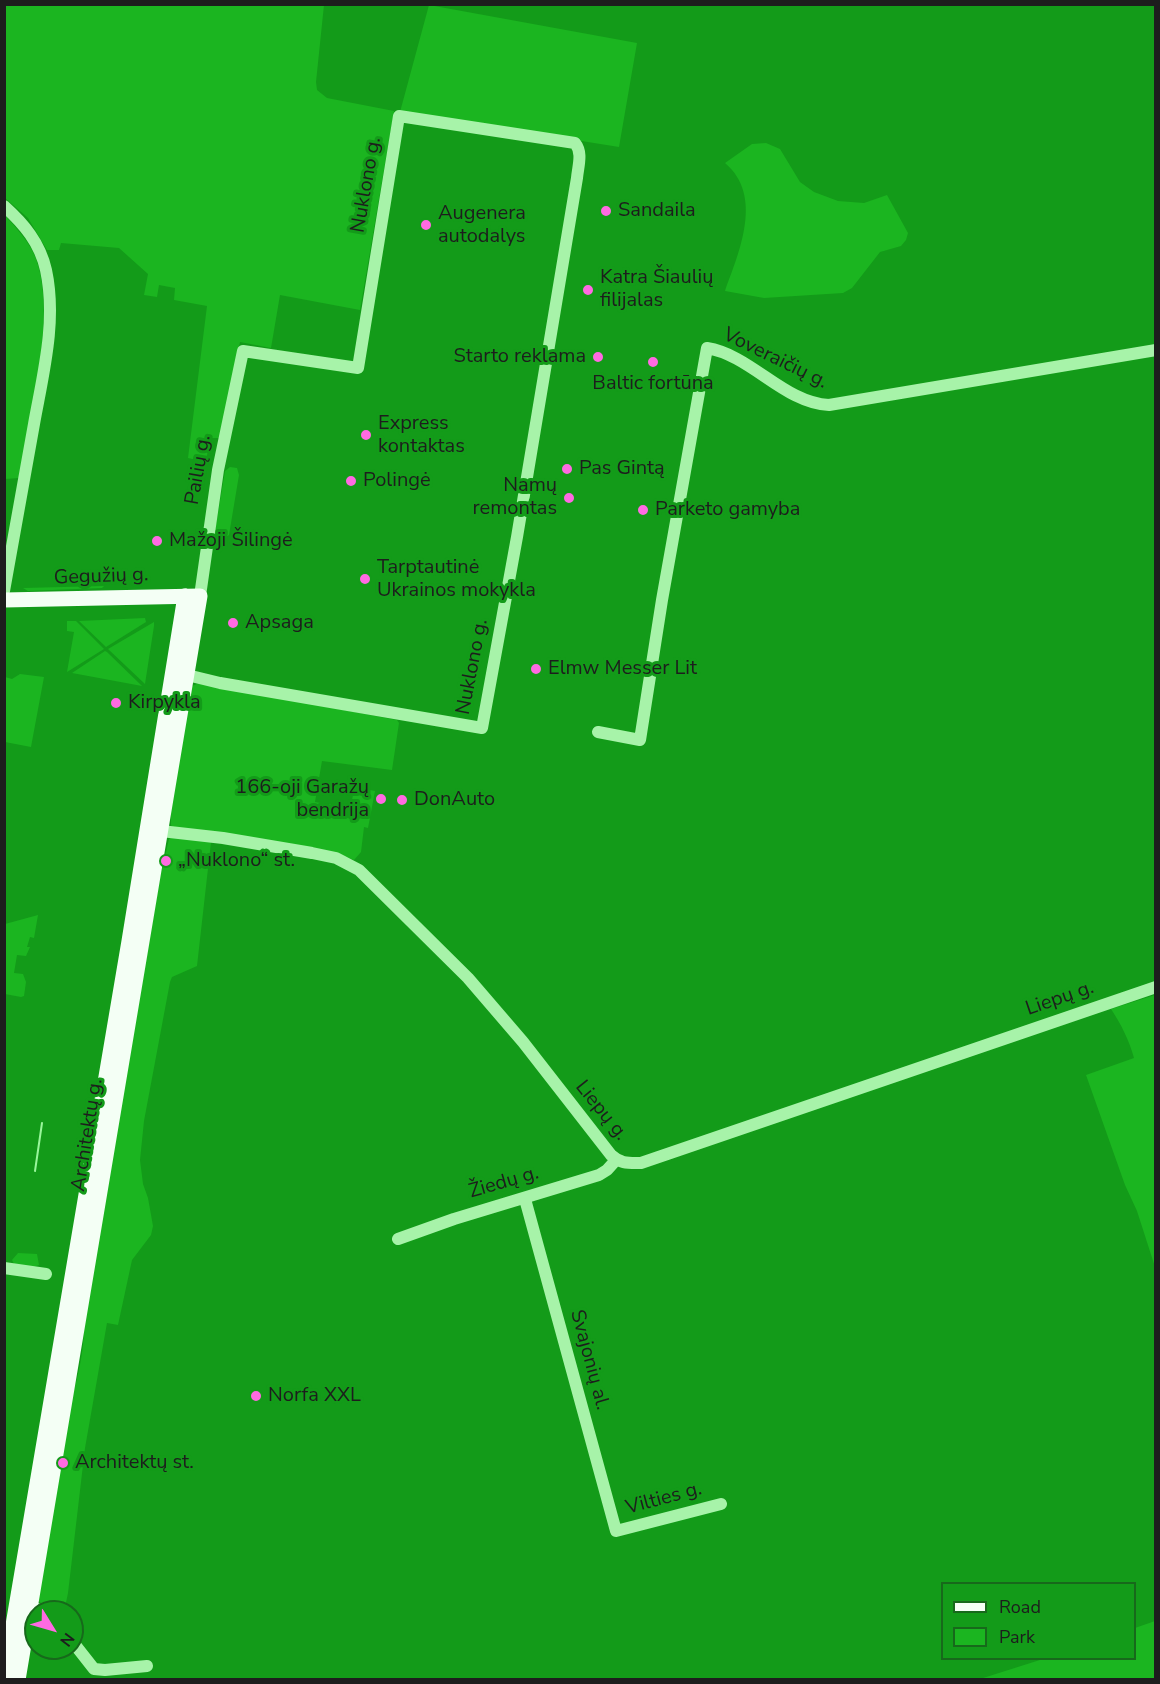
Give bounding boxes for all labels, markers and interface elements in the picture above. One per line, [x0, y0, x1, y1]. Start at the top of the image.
street label: Nuklono g. [347, 135, 387, 235]
place label: Sandaila [618, 199, 696, 223]
place label: Augenera autodalys [438, 202, 526, 249]
marker: Sandaila [599, 204, 613, 218]
marker: Augenera autodalys [419, 218, 433, 232]
place label: Katra Šiaulių filijalas [600, 266, 713, 313]
marker: Katra Šiaulių filijalas [581, 283, 595, 297]
street label: Voveraičių g. [719, 323, 831, 395]
place label: Starto reklama [453, 345, 586, 369]
marker: Starto reklama [591, 350, 605, 364]
marker: Baltic fortūna [646, 355, 660, 369]
place label: Baltic fortūna [592, 372, 714, 396]
place label: Express kontaktas [378, 412, 465, 459]
marker: Express kontaktas [359, 428, 373, 442]
street label: Pailių g. [181, 433, 217, 507]
place label: Pas Gintą [579, 457, 665, 481]
marker: Pas Gintą [560, 462, 574, 476]
place label: Polingė [363, 469, 431, 493]
marker: Polingė [344, 474, 358, 488]
place label: Namų remontas [473, 474, 557, 521]
marker: Namų remontas [562, 491, 576, 505]
place label: Parketo gamyba [655, 498, 800, 522]
marker: Parketo gamyba [636, 503, 650, 517]
place label: Mažoji Šilingė [169, 529, 293, 553]
marker: Mažoji Šilingė [150, 534, 164, 548]
place label: Tarptautinė Ukrainos mokykla [377, 556, 536, 603]
street label: Gegužių g. [53, 563, 149, 591]
marker: Tarptautinė Ukrainos mokykla [358, 572, 372, 586]
place label: Apsaga [245, 611, 314, 635]
marker: Apsaga [226, 616, 240, 630]
street label: Nuklono g. [452, 617, 494, 717]
place label: Elmw Messer Lit [548, 657, 697, 681]
marker: Elmw Messer Lit [529, 662, 543, 676]
place label: Kirpykla [128, 691, 201, 715]
marker: Kirpykla [109, 696, 123, 710]
place label: 166-oji Garažų bendrija [235, 776, 369, 823]
place label: DonAuto [414, 788, 495, 812]
marker: 166-oji Garažų bendrija [374, 792, 388, 806]
marker: DonAuto [395, 793, 409, 807]
place label: „Nuklono“ st. [178, 849, 295, 873]
marker: „Nuklono“ st. [159, 854, 173, 868]
street label: Liepų g. [1023, 976, 1097, 1022]
street label: Liepų g. [570, 1076, 632, 1146]
street label: Architektų g. [67, 1077, 109, 1193]
street label: Žiedų g. [466, 1162, 542, 1204]
street label: Svajonių al. [564, 1307, 614, 1413]
place label: Norfa XXL [268, 1384, 361, 1408]
marker: Norfa XXL [249, 1389, 263, 1403]
place label: Architektų st. [75, 1451, 194, 1475]
marker: Architektų st. [56, 1456, 70, 1470]
street label: Vilties g. [623, 1477, 705, 1521]
legend [941, 1582, 1136, 1660]
text: Road [999, 1595, 1041, 1619]
north arrow [24, 1600, 84, 1660]
text: Park [999, 1625, 1035, 1649]
text: N [54, 1628, 79, 1651]

